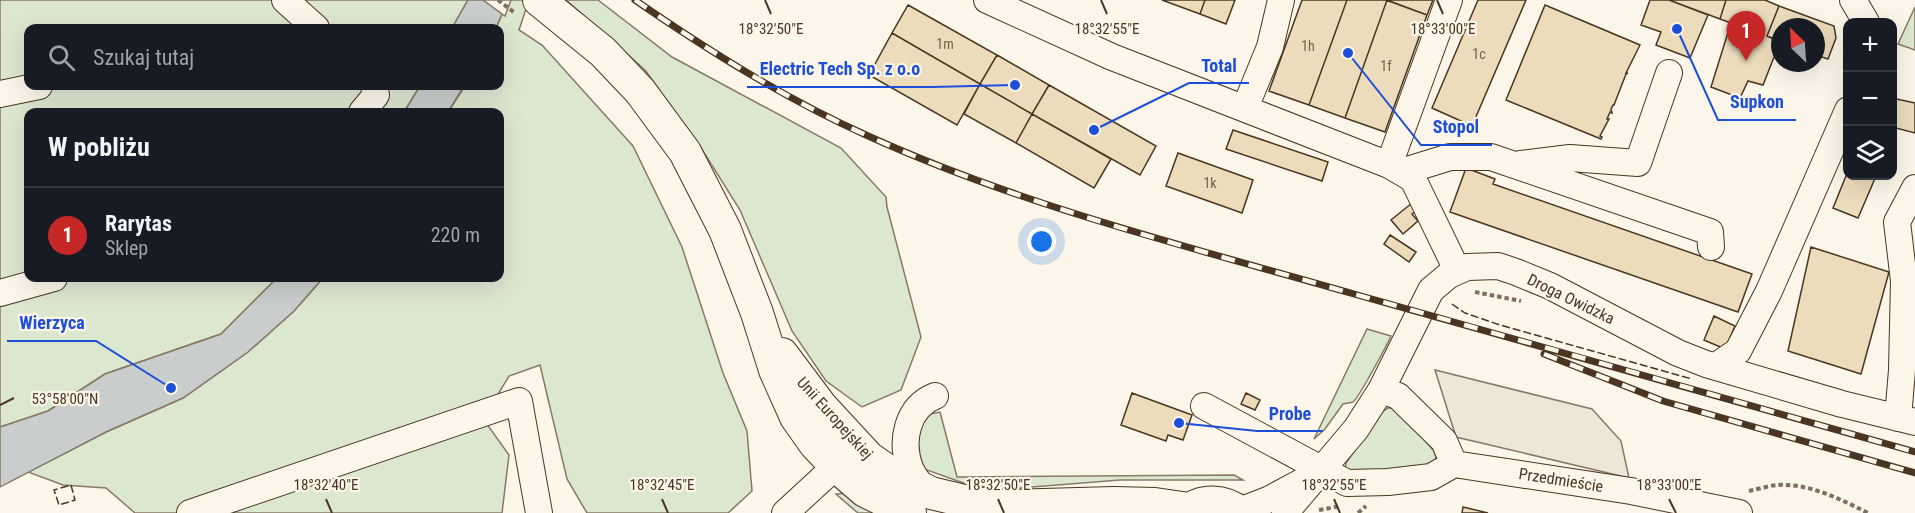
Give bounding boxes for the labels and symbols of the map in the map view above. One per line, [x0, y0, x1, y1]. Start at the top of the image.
pin: 1 [1726, 11, 1766, 61]
north arrow [1771, 18, 1825, 72]
text: 18°32'50"E [739, 20, 803, 38]
text: 18°32'55"E [1075, 20, 1139, 38]
text: 18°33'00"E [1411, 20, 1475, 38]
house number: 1m [936, 36, 954, 52]
house number: 1h [1301, 38, 1315, 54]
house number: 1c [1472, 46, 1486, 62]
callout: Total [1189, 47, 1249, 83]
callout: Electric Tech Sp. z o.o [747, 51, 932, 87]
text: Total [1201, 55, 1237, 76]
text: Electric Tech Sp. z o.o [760, 58, 920, 79]
house number: 1f [1380, 58, 1392, 74]
callout: Supkon [1718, 84, 1796, 120]
text: Supkon [1730, 91, 1784, 112]
callout: Stopol [1421, 109, 1492, 145]
text: Stopol [1433, 116, 1479, 137]
house number: 1k [1203, 175, 1217, 191]
your location [1027, 227, 1056, 256]
street label: Droga Owidzka [1524, 270, 1618, 328]
callout: Wierzyca [7, 305, 96, 341]
text: Wierzyca [19, 312, 85, 333]
street label: Unii Europejskiej [793, 373, 877, 463]
text: 53°58'00"N [32, 390, 98, 408]
callout: Probe [1257, 395, 1323, 431]
text: Probe [1269, 403, 1312, 424]
street label: Przedmieście [1517, 464, 1605, 496]
text: 18°32'40"E [294, 476, 358, 494]
text: 18°32'45"E [630, 476, 694, 494]
text: 18°32'50"E [966, 476, 1030, 494]
text: 18°32'55"E [1302, 476, 1366, 494]
text: 18°33'00"E [1637, 476, 1701, 494]

